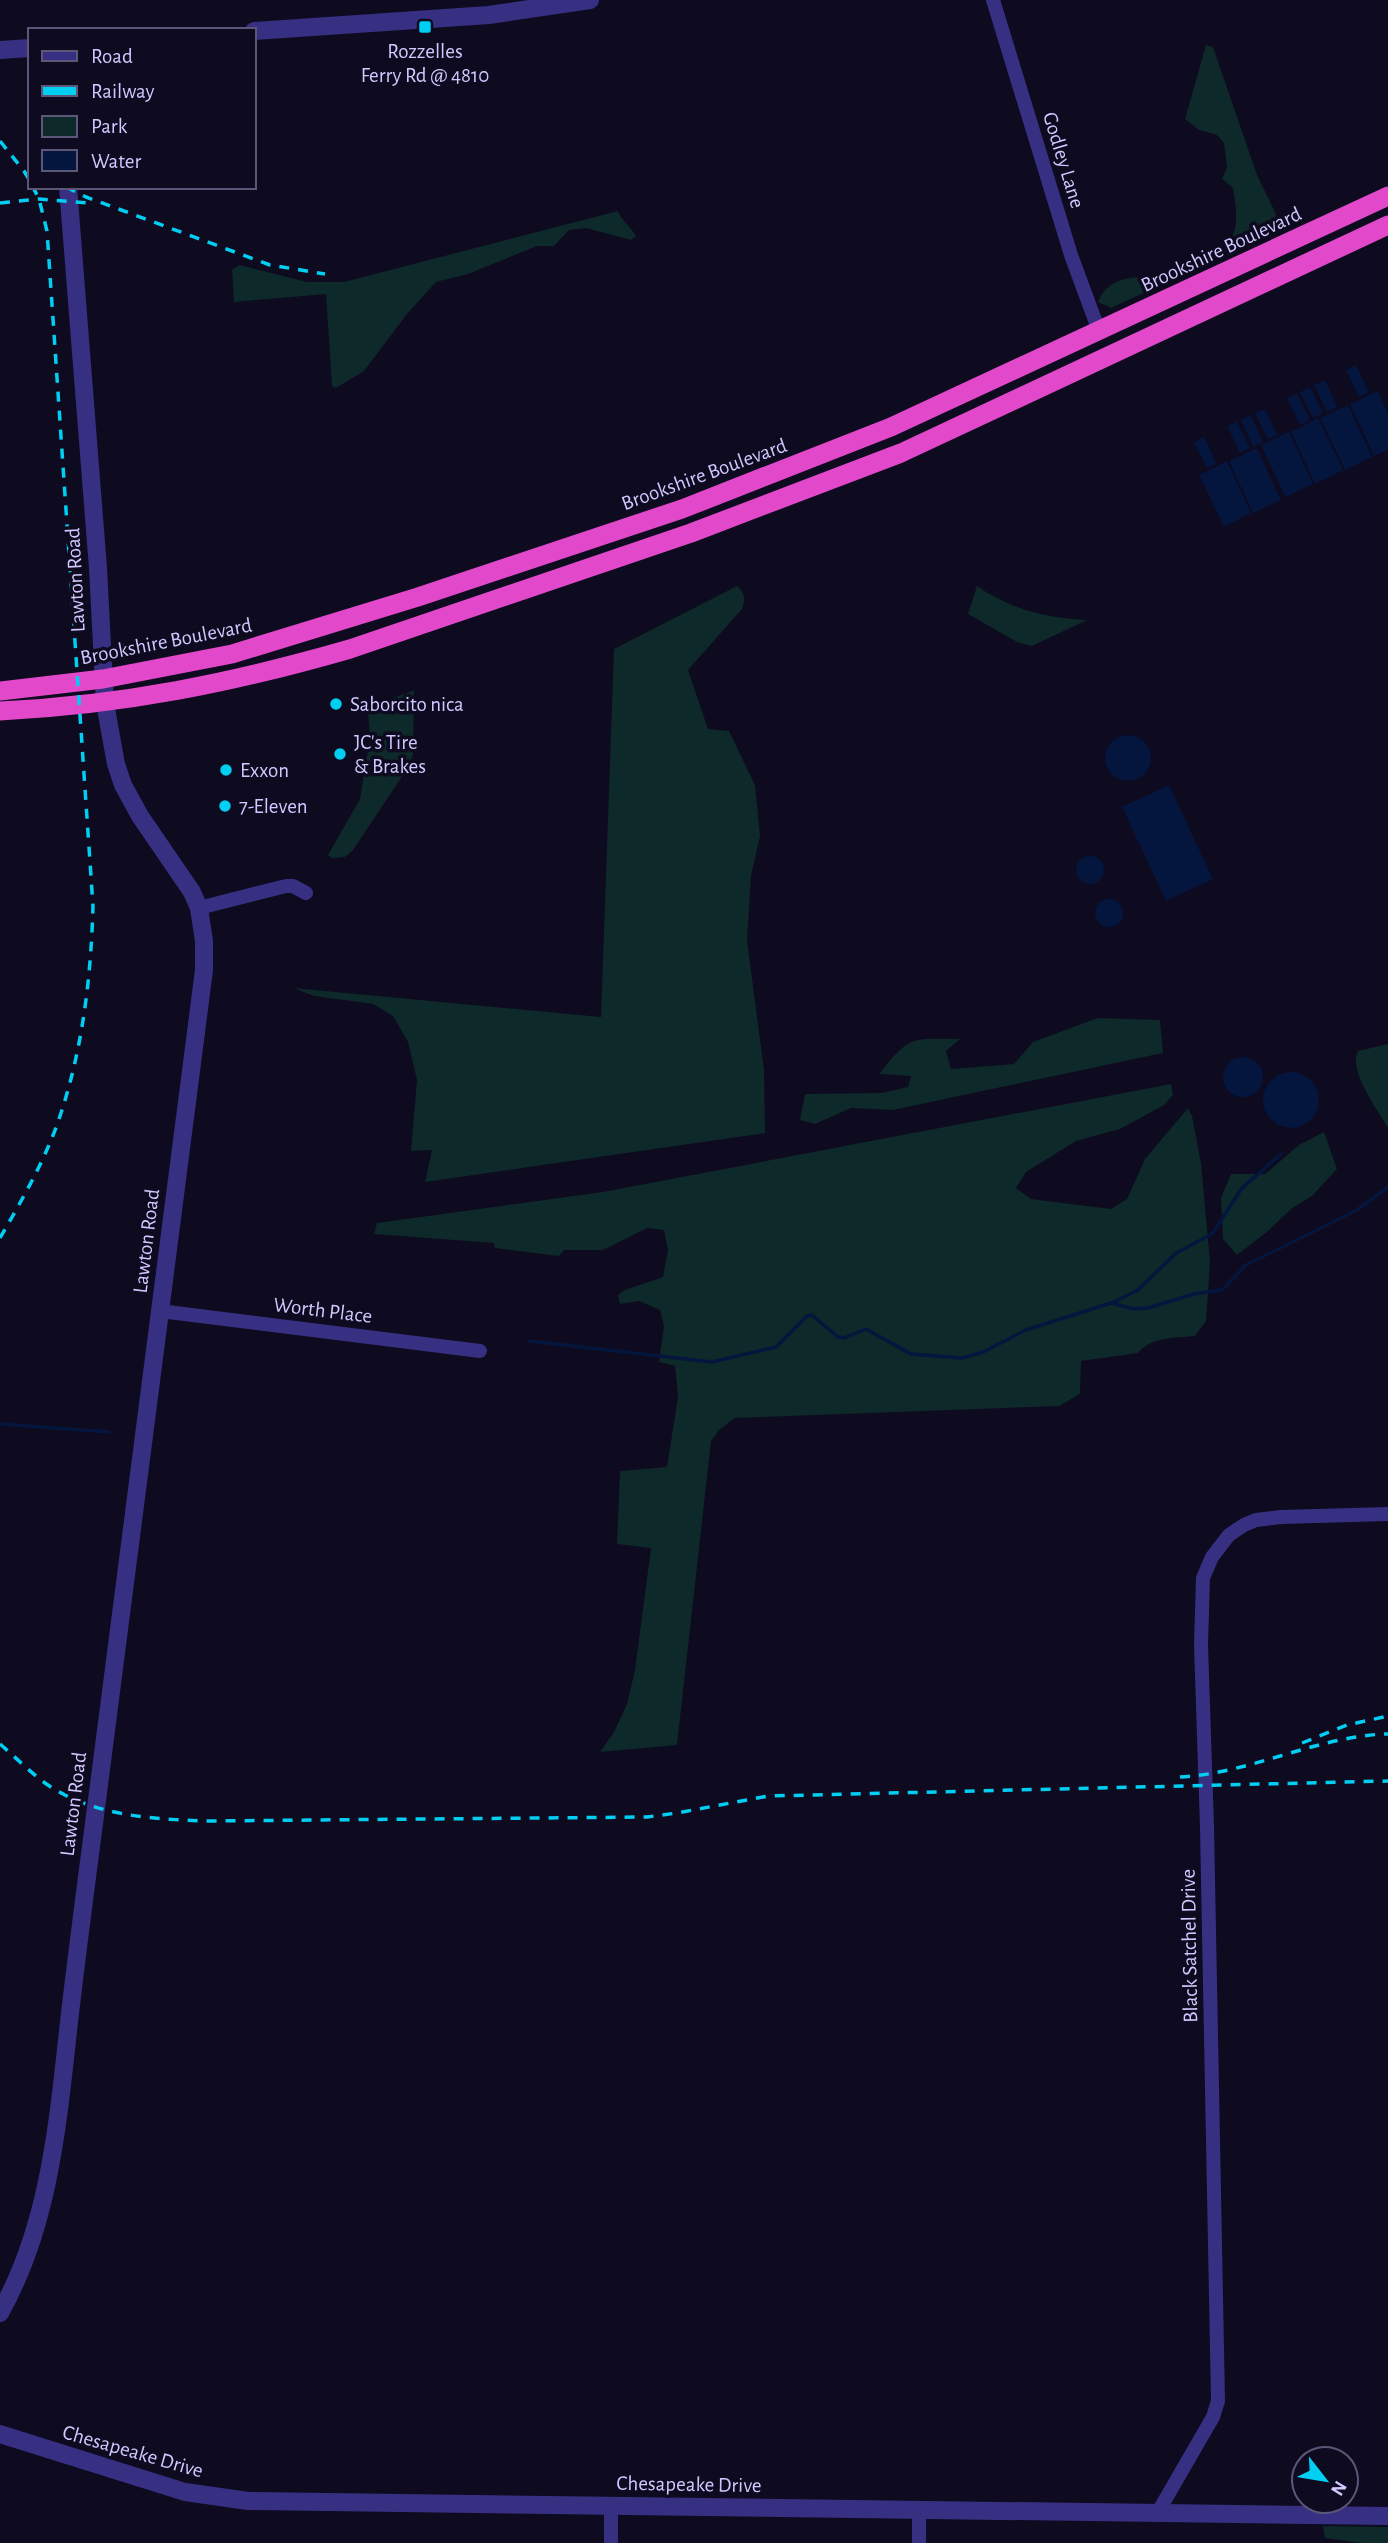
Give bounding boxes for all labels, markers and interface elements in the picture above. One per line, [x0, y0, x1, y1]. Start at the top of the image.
marker: Rozzelles Ferry Rd @ 4810 [417, 19, 433, 35]
legend [28, 28, 256, 189]
place label: Rozzelles Ferry Rd @ 4810 [361, 41, 489, 86]
text: Road [91, 46, 133, 67]
text: Railway [91, 81, 154, 102]
street label: Godley Lane [1039, 110, 1088, 211]
text: Park [91, 116, 128, 137]
text: Water [91, 151, 141, 172]
street label: Brookshire Boulevard [1138, 203, 1305, 296]
street label: Brookshire Boulevard [619, 435, 790, 514]
street label: Lawton Road [62, 527, 89, 633]
street label: Brookshire Boulevard [79, 615, 254, 668]
place label: Saborcito nica [350, 694, 464, 715]
marker: Saborcito nica [328, 696, 344, 712]
place label: JC's Tire & Brakes [354, 732, 426, 777]
marker: JC's Tire & Brakes [332, 746, 348, 762]
place label: Exxon [240, 760, 289, 781]
marker: Exxon [218, 762, 234, 778]
place label: 7-Eleven [239, 796, 308, 817]
marker: 7-Eleven [217, 798, 233, 814]
street label: Lawton Road [130, 1188, 163, 1294]
street label: Worth Place [272, 1294, 374, 1327]
street label: Lawton Road [57, 1751, 90, 1857]
street label: Black Satchel Drive [1178, 1869, 1201, 2023]
street label: Chesapeake Drive [60, 2421, 206, 2482]
north arrow [1290, 2445, 1360, 2515]
street label: Chesapeake Drive [616, 2473, 762, 2496]
text: N [1327, 2477, 1350, 2499]

